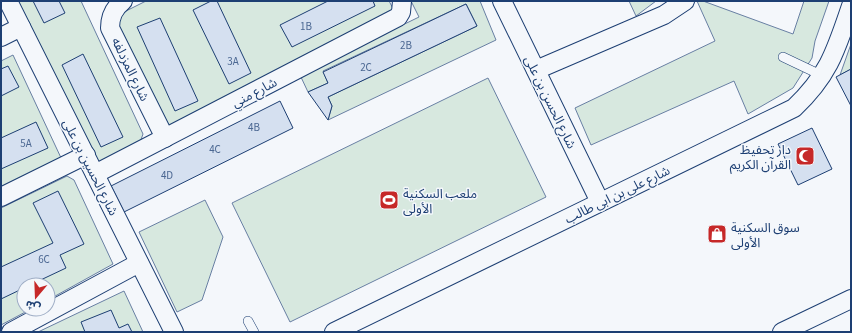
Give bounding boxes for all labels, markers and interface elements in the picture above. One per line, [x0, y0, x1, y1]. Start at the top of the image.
house number: 1B [300, 19, 312, 34]
street label: شارع المزدلفه [106, 34, 153, 105]
house number: 2B [400, 38, 412, 53]
street label: شارع الحسن بن على [519, 53, 580, 152]
house number: 3A [227, 54, 239, 69]
house number: 2C [360, 60, 372, 75]
street label: شارع مني [229, 73, 281, 113]
street label: شارع الحسين بن على [57, 116, 122, 219]
house number: 4B [248, 120, 260, 135]
house number: 5A [20, 136, 32, 151]
place label: دار تحفيظ القرآن الكريم [730, 141, 791, 175]
house number: 4C [209, 142, 221, 157]
mosque icon: دار تحفيظ القرآن الكريم [794, 145, 816, 167]
street label: شارع على بن ابى طالب [562, 162, 674, 229]
house number: 4D [161, 168, 173, 183]
place label: ملعب السكنية الأولى [403, 185, 477, 218]
sports icon: ملعب السكنية الأولى [378, 189, 400, 211]
place label: سوق السكنية الأولى [731, 219, 800, 252]
shop icon: سوق السكنية الأولى [706, 223, 728, 245]
house number: 6C [38, 252, 50, 267]
north arrow [16, 277, 56, 317]
text: ش [23, 296, 42, 316]

